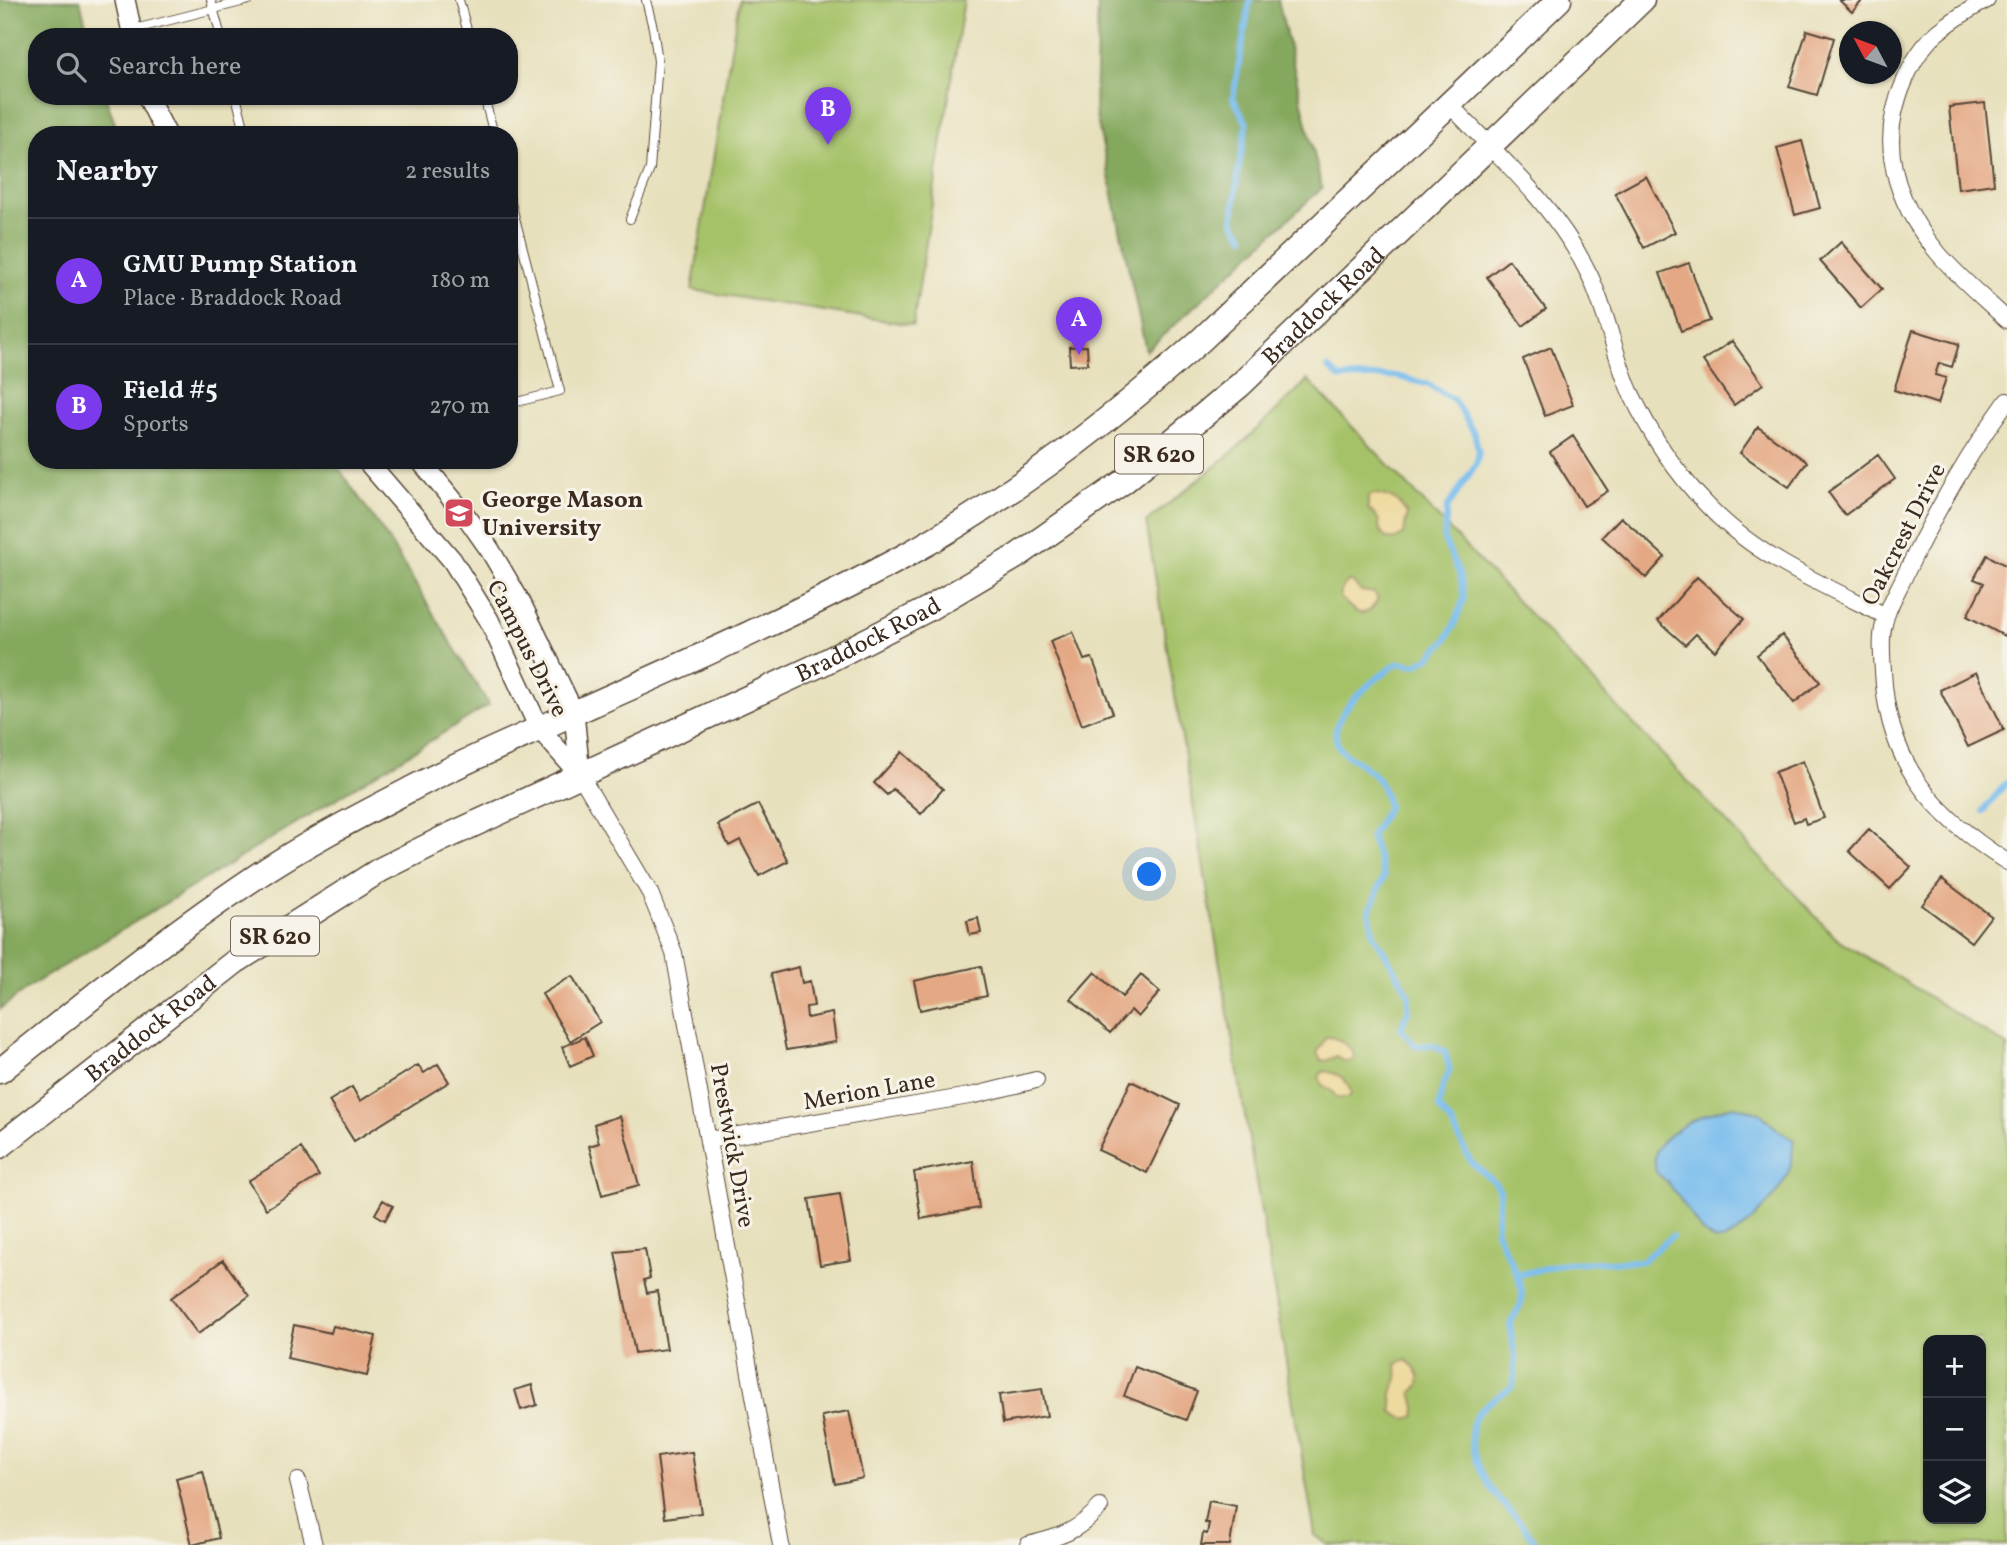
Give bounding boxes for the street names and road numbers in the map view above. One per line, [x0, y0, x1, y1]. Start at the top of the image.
street label: Braddock Road [1255, 240, 1394, 374]
road number: SR 620 [1115, 435, 1203, 474]
street label: Oakcrest Drive [1854, 457, 1955, 612]
street label: Campus Drive [477, 574, 575, 723]
street label: Braddock Road [791, 590, 948, 692]
road number: SR 620 [231, 917, 319, 956]
street label: Braddock Road [78, 967, 225, 1092]
street label: Prestwick Drive [700, 1060, 762, 1230]
street label: Merion Lane [801, 1064, 938, 1120]

